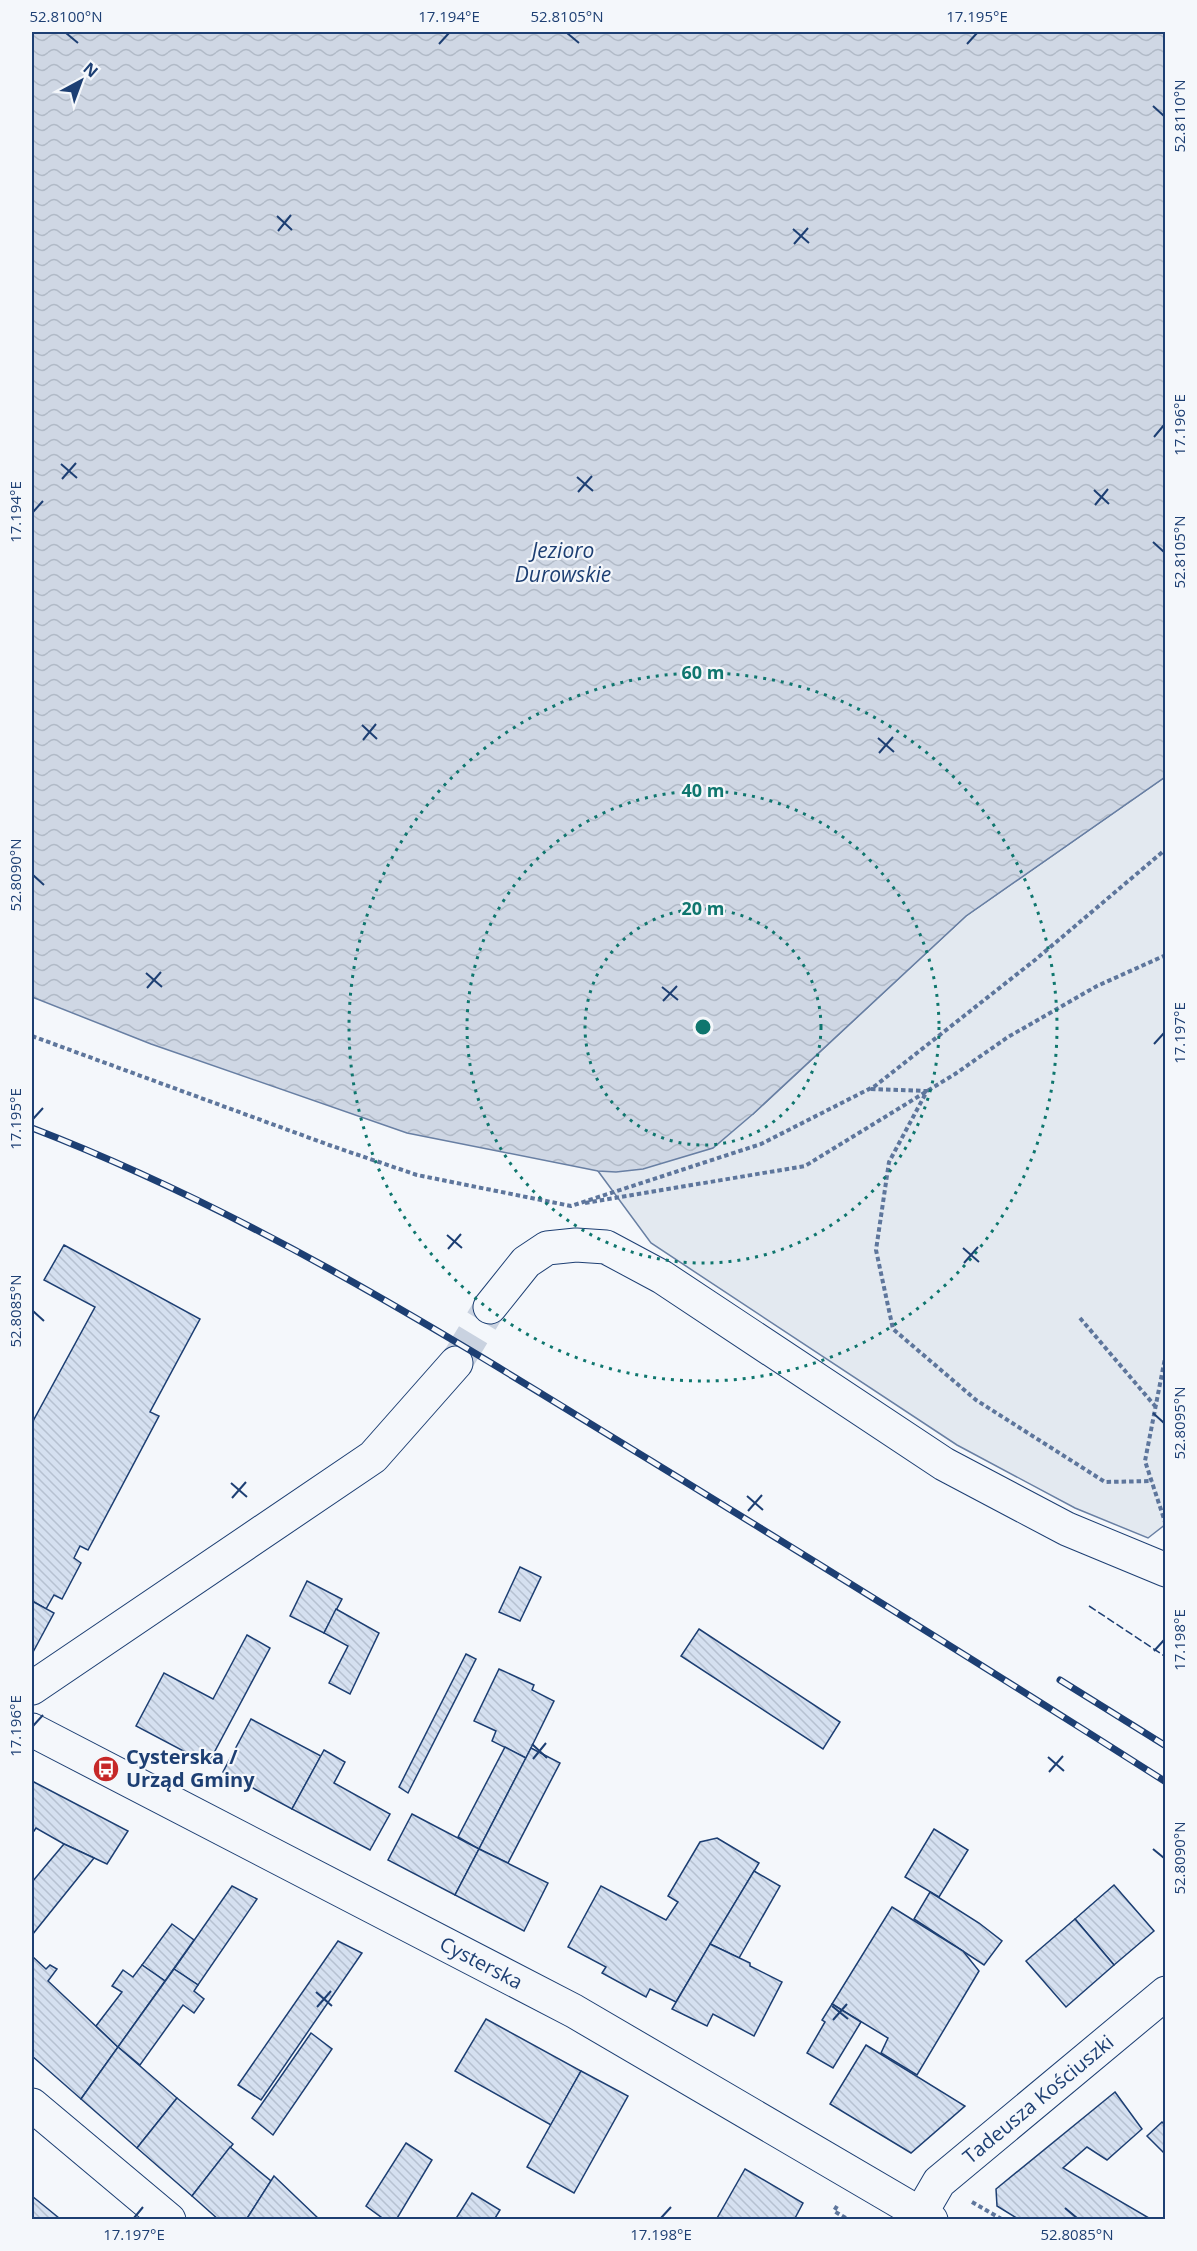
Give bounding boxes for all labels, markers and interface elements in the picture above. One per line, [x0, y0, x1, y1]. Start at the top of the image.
text: 52.8100°N [29, 6, 103, 26]
text: 17.194°E [418, 6, 480, 26]
text: 52.8105°N [530, 6, 604, 26]
text: 17.195°E [946, 6, 1008, 26]
north arrow [51, 51, 111, 111]
text: N [79, 57, 103, 82]
text: 52.8110°N [1169, 79, 1189, 153]
text: 17.196°E [1169, 394, 1189, 456]
text: 17.194°E [5, 481, 25, 543]
text: 52.8105°N [1169, 515, 1189, 589]
water label: Jezioro Durowskie [515, 536, 611, 588]
text: 60 m [682, 660, 724, 684]
text: 40 m [682, 778, 724, 802]
text: 52.8090°N [5, 838, 25, 912]
text: 20 m [682, 896, 724, 920]
text: 17.197°E [1169, 1002, 1189, 1064]
centre of rings [693, 1017, 713, 1037]
text: 17.195°E [5, 1088, 25, 1150]
text: 52.8085°N [5, 1274, 25, 1348]
text: 52.8095°N [1169, 1386, 1189, 1460]
text: 17.198°E [1169, 1609, 1189, 1671]
text: 17.196°E [5, 1695, 25, 1757]
place label: Cysterska / Urząd Gminy [126, 1743, 255, 1793]
bus stop icon: Cysterska / Urząd Gminy [91, 1754, 121, 1784]
text: 52.8090°N [1169, 1821, 1189, 1895]
street label: Cysterska [435, 1930, 528, 1995]
street label: Tadeusza Kościuszki [957, 2028, 1119, 2170]
text: 17.197°E [103, 2224, 165, 2244]
text: 17.198°E [630, 2224, 692, 2244]
text: 52.8085°N [1040, 2224, 1114, 2244]

